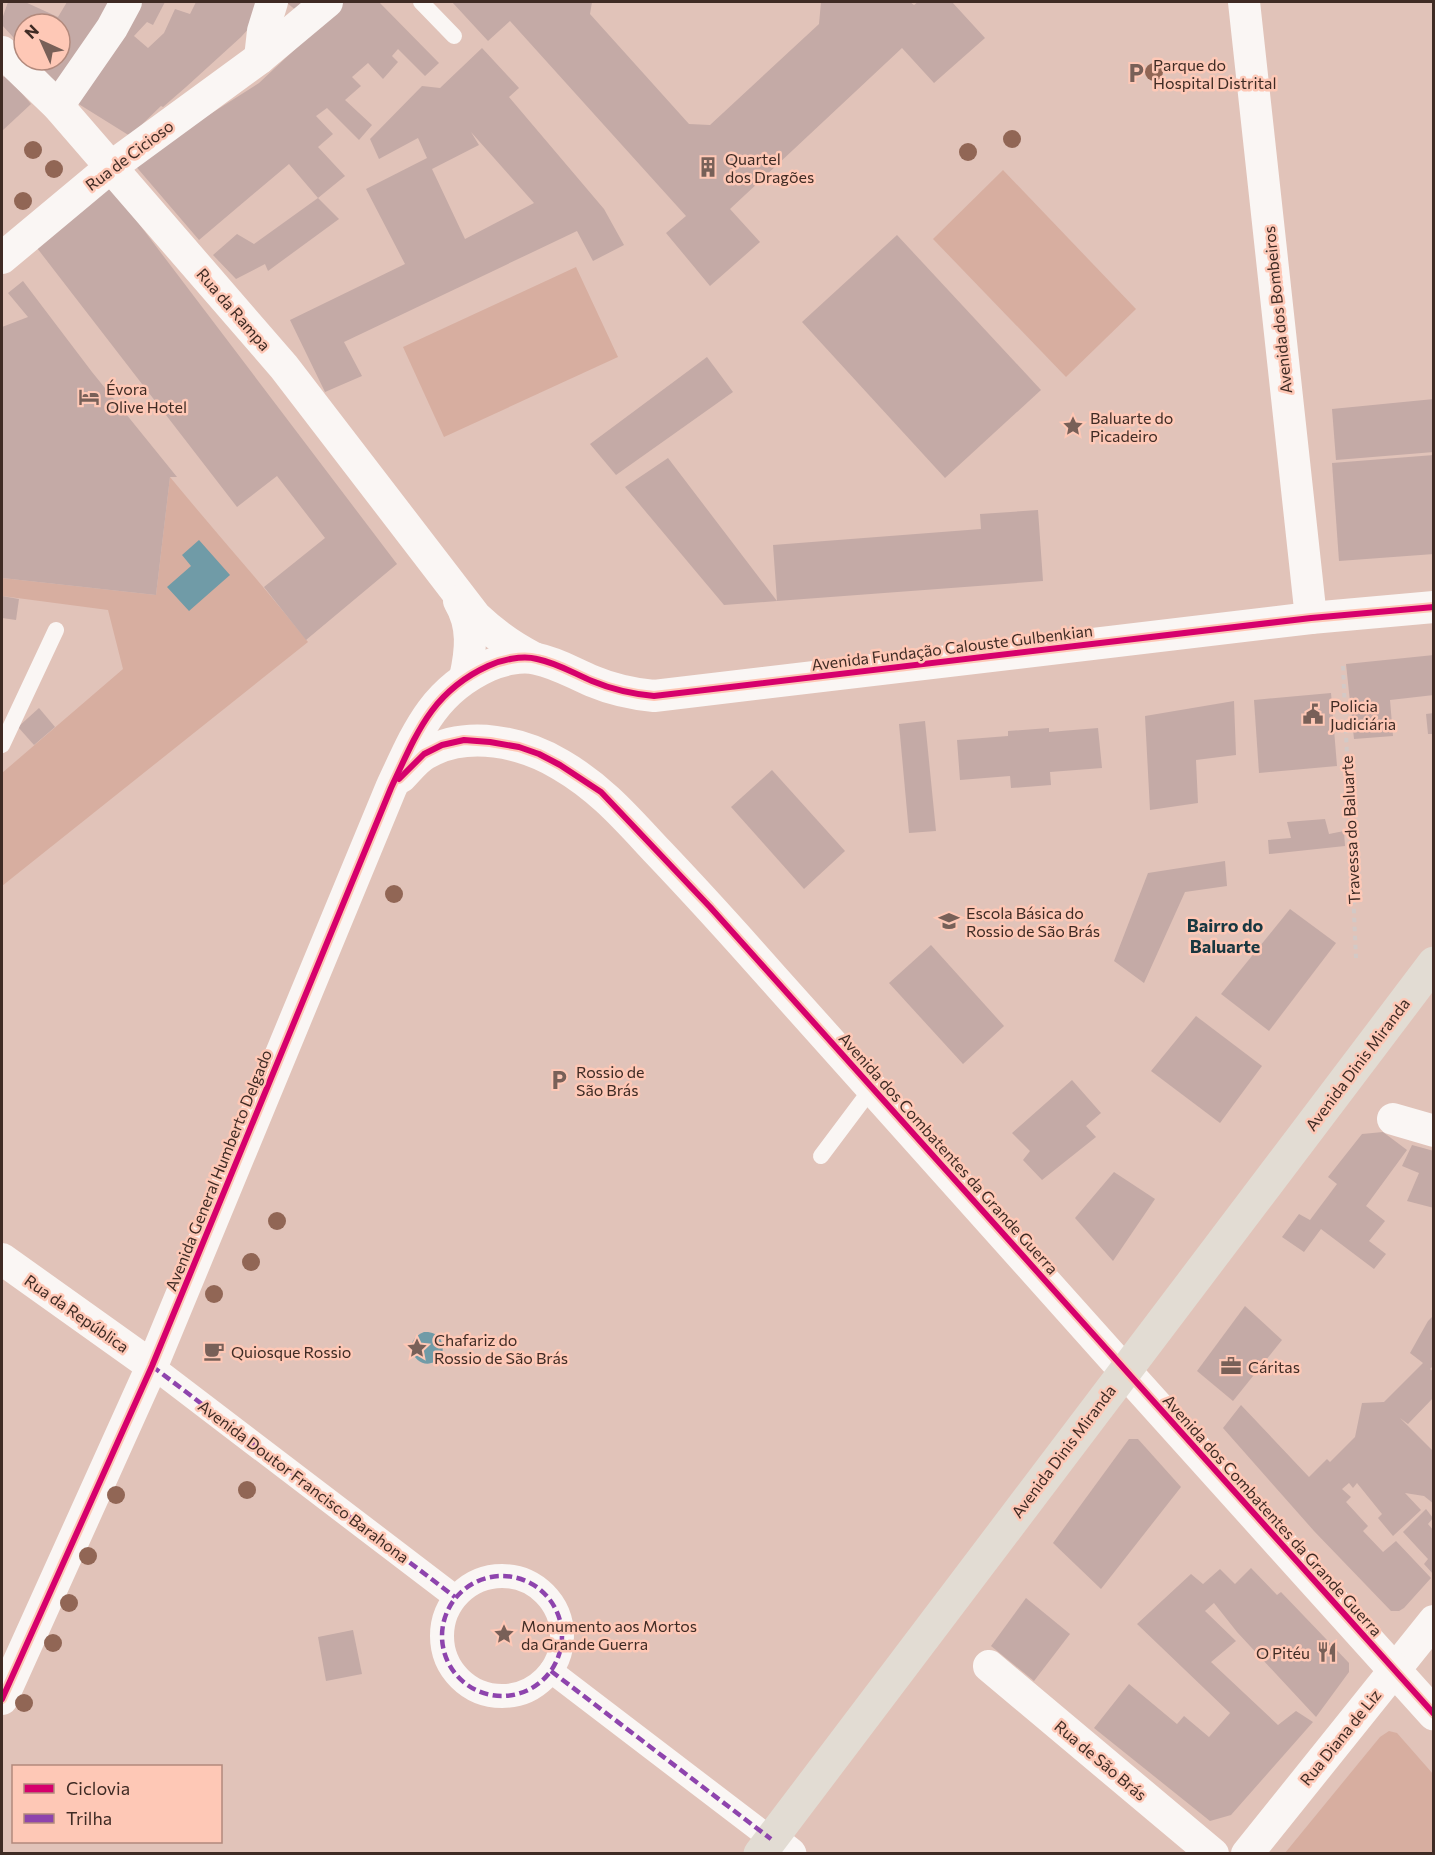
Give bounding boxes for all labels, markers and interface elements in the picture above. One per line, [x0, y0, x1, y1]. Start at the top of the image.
north arrow [12, 12, 72, 72]
text: N [20, 20, 42, 42]
place label: Parque do Hospital Distrital [1153, 55, 1277, 92]
parking icon: Parque do Hospital Distrital [1124, 61, 1148, 85]
street label: Rua de Cicioso [81, 116, 177, 194]
place label: Quartel dos Dragões [725, 149, 814, 186]
building icon: Quartel dos Dragões [696, 155, 720, 179]
street label: Avenida dos Bombeiros [1259, 225, 1295, 395]
street label: Rua da Rampa [193, 264, 275, 354]
place label: Évora Olive Hotel [106, 379, 187, 416]
hotel icon: Évora Olive Hotel [77, 385, 101, 409]
place label: Baluarte do Picadeiro [1090, 408, 1173, 445]
place icon: Baluarte do Picadeiro [1061, 414, 1085, 438]
street label: Avenida Fundação Calouste Gulbenkian [810, 620, 1094, 674]
place label: Policia Judiciária [1330, 696, 1396, 733]
public building icon: Policia Judiciária [1301, 702, 1325, 726]
street label: Travessa do Baluarte [1337, 755, 1363, 905]
place label: Escola Básica do Rossio de São Brás [966, 903, 1100, 940]
school or university icon: Escola Básica do Rossio de São Brás [937, 909, 961, 933]
district label: Bairro do Baluarte [1187, 914, 1263, 957]
street label: Avenida Dinis Miranda [1301, 994, 1413, 1134]
street label: Avenida dos Combatentes da Grande Guerra [835, 1028, 1063, 1278]
street label: Avenida General Humberto Delgado [161, 1047, 275, 1293]
place label: Rossio de São Brás [576, 1062, 645, 1099]
parking icon: Rossio de São Brás [547, 1068, 571, 1092]
street label: Rua da República [21, 1270, 133, 1356]
place label: Chafariz do Rossio de São Brás [434, 1330, 568, 1367]
place icon: Chafariz do Rossio de São Brás [405, 1336, 429, 1360]
cafe icon: Quiosque Rossio [202, 1339, 226, 1363]
place label: Quiosque Rossio [231, 1342, 351, 1361]
office icon: Cáritas [1219, 1354, 1243, 1378]
place label: Cáritas [1248, 1357, 1300, 1376]
street label: Avenida Dinis Miranda [1007, 1381, 1119, 1521]
street label: Avenida dos Combatentes da Grande Guerra [1159, 1390, 1387, 1640]
street label: Avenida Doutor Francisco Barahona [195, 1396, 413, 1566]
place label: Monumento aos Mortos da Grande Guerra [521, 1616, 697, 1653]
place icon: Monumento aos Mortos da Grande Guerra [492, 1622, 516, 1646]
restaurant icon: O Pitéu [1315, 1640, 1339, 1664]
place label: O Pitéu [1256, 1643, 1310, 1662]
street label: Rua Diana de Liz [1296, 1685, 1384, 1789]
street label: Rua de São Brás [1051, 1716, 1151, 1804]
legend [12, 1765, 222, 1843]
text: Ciclovia [66, 1777, 130, 1799]
text: Trilha [66, 1807, 112, 1829]

